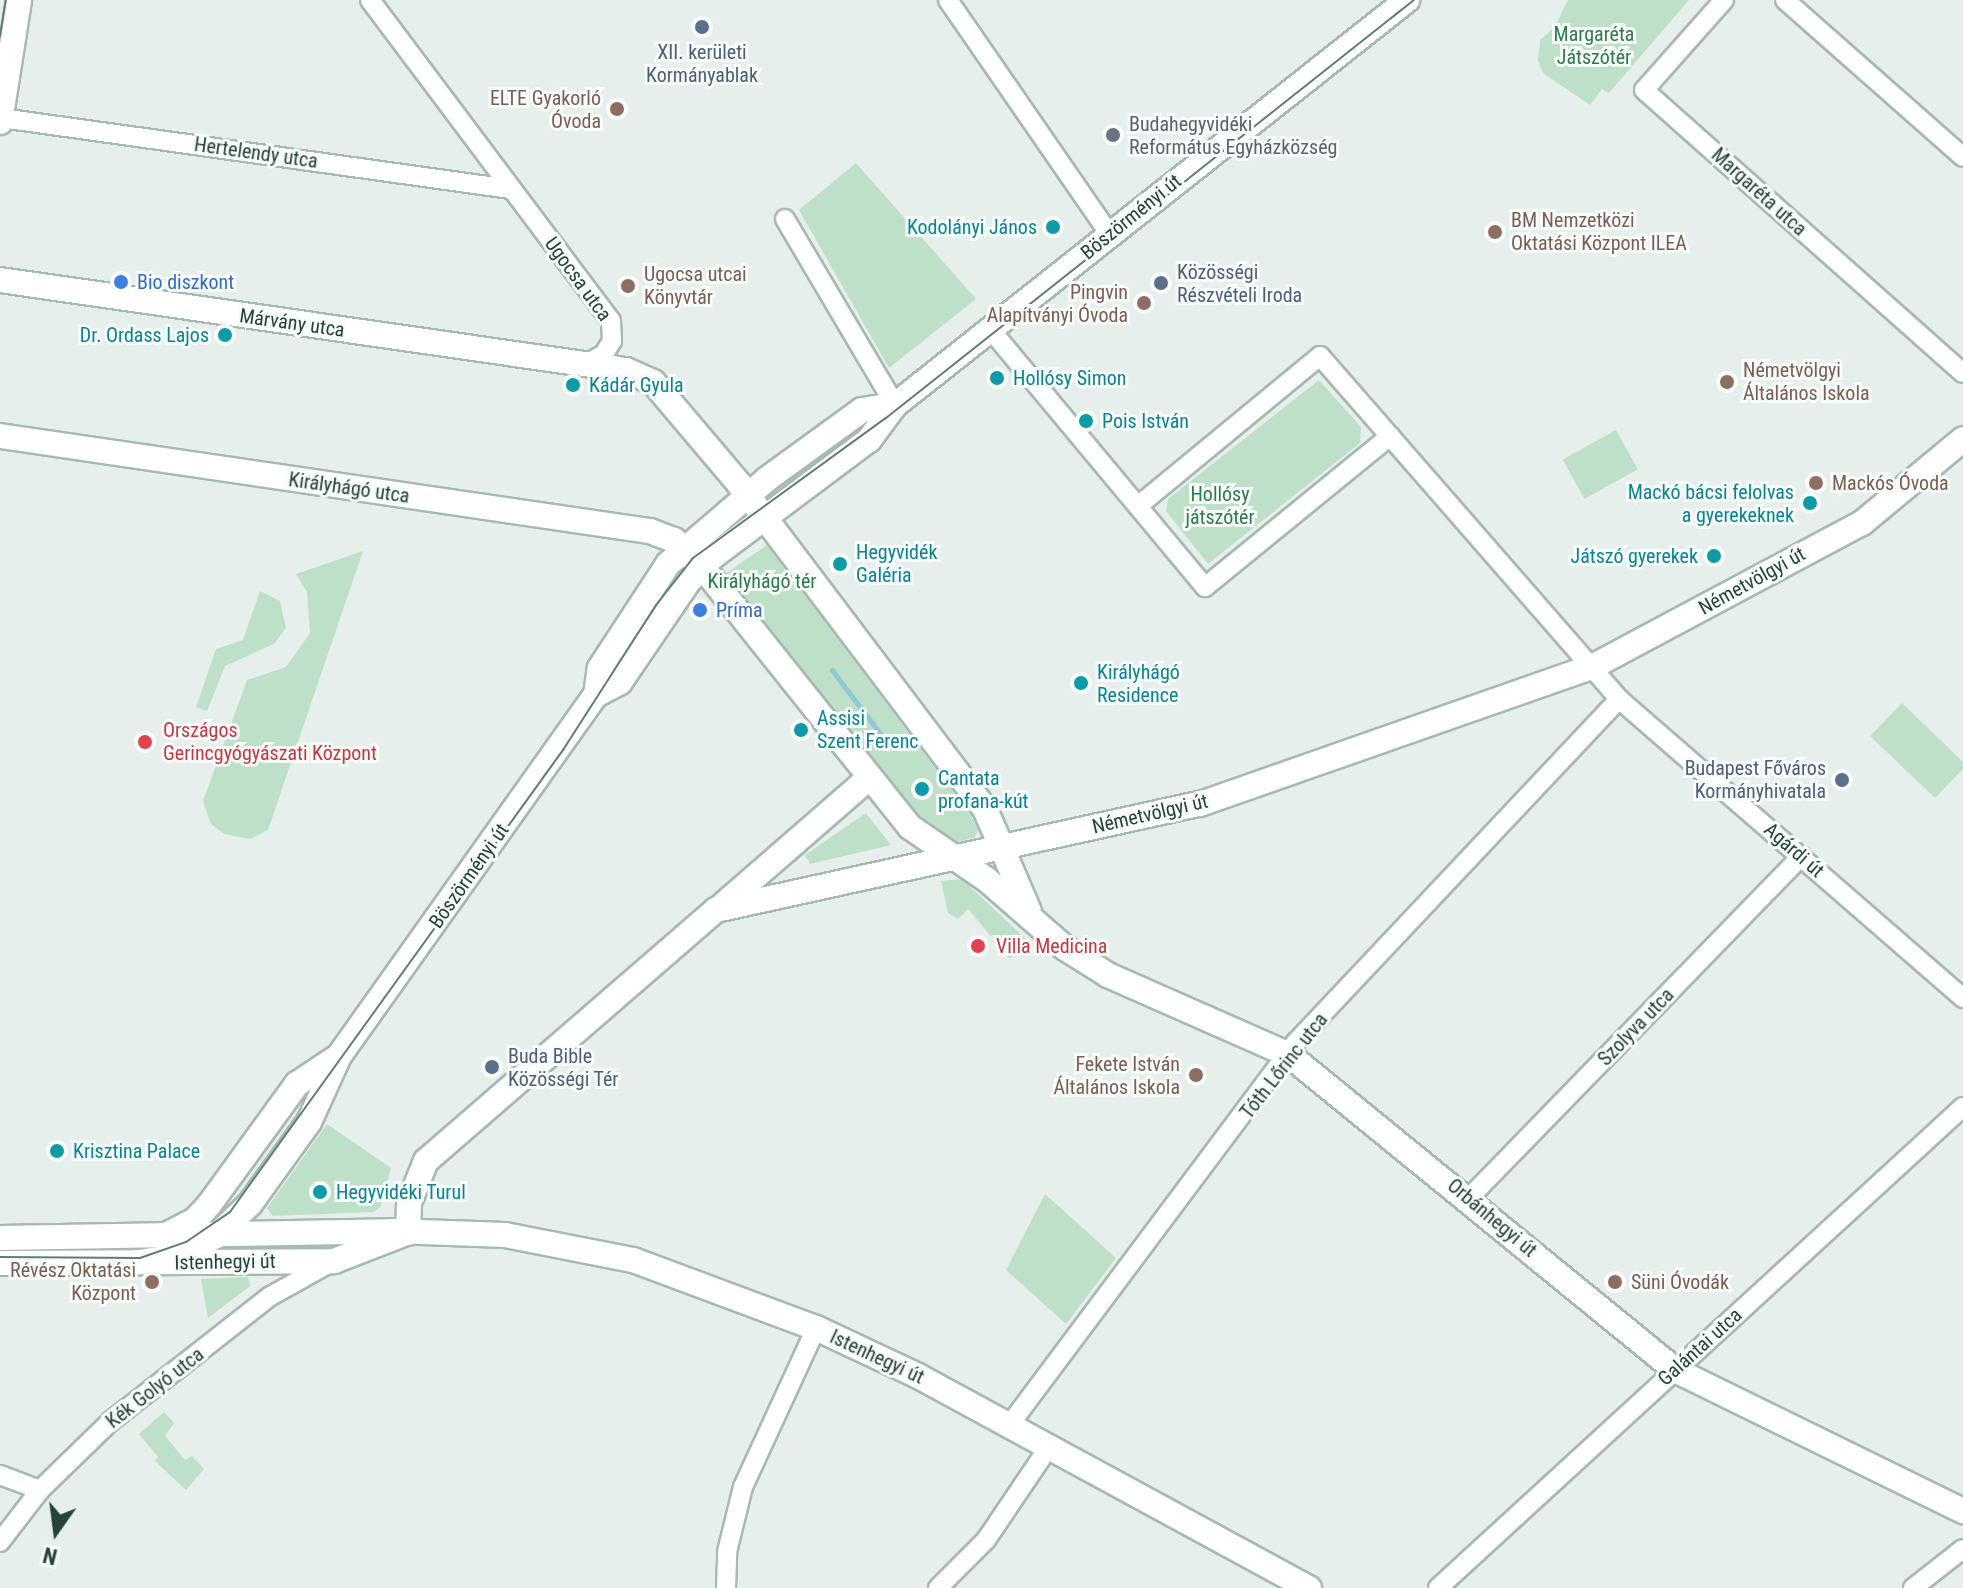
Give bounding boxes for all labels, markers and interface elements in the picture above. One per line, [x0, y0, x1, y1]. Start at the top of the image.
marker: XII. kerületi Kormányablak [693, 18, 711, 36]
park label: Margaréta Játszótér [1554, 23, 1634, 70]
place label: XII. kerületi Kormányablak [646, 40, 758, 87]
place label: ELTE Gyakorló Óvoda [490, 86, 601, 133]
marker: ELTE Gyakorló Óvoda [608, 100, 626, 118]
place label: Budahegyvidéki Református Egyházközség [1129, 112, 1337, 159]
marker: Budahegyvidéki Református Egyházközség [1104, 126, 1122, 144]
street label: Hertelendy utca [193, 132, 319, 174]
street label: Margaréta utca [1706, 143, 1812, 241]
street label: Böszörményi út [1076, 169, 1186, 265]
place label: BM Nemzetközi Oktatási Központ ILEA [1511, 208, 1687, 255]
place label: Kodolányi János [907, 215, 1037, 239]
marker: Kodolányi János [1044, 218, 1062, 236]
marker: BM Nemzetközi Oktatási Központ ILEA [1486, 223, 1504, 241]
street label: Ugocsa utca [539, 232, 617, 326]
place label: Közösségi Részvételi Iroda [1177, 260, 1302, 307]
place label: Ugocsa utcai Könyvtár [644, 262, 747, 309]
place label: Bio diszkont [137, 270, 234, 294]
marker: Bio diszkont [112, 273, 130, 291]
marker: Közösségi Részvételi Iroda [1152, 274, 1170, 292]
marker: Ugocsa utcai Könyvtár [619, 277, 637, 295]
place label: Pingvin Alapítványi Óvoda [987, 280, 1128, 327]
marker: Pingvin Alapítványi Óvoda [1135, 294, 1153, 312]
street label: Márvány utca [238, 304, 346, 342]
place label: Dr. Ordass Lajos [80, 323, 209, 347]
marker: Dr. Ordass Lajos [216, 326, 234, 344]
place label: Németvölgyi Általános Iskola [1743, 358, 1870, 405]
place label: Hollósy Simon [1013, 366, 1126, 390]
marker: Hollósy Simon [988, 369, 1006, 387]
place label: Kádár Gyula [589, 373, 684, 397]
marker: Németvölgyi Általános Iskola [1718, 373, 1736, 391]
marker: Kádár Gyula [564, 376, 582, 394]
place label: Pois István [1102, 409, 1189, 433]
marker: Pois István [1077, 412, 1095, 430]
street label: Királyhágó utca [287, 468, 411, 508]
place label: Mackós Óvoda [1832, 471, 1949, 495]
marker: Mackós Óvoda [1807, 474, 1825, 492]
place label: Mackó bácsi felolvas a gyerekeknek [1628, 480, 1794, 527]
park label: Hollósy játszótér [1185, 483, 1255, 530]
marker: Mackó bácsi felolvas a gyerekeknek [1801, 494, 1819, 512]
place label: Hegyvidék Galéria [856, 540, 937, 587]
street label: Németvölgyi út [1695, 542, 1809, 620]
place label: Játszó gyerekek [1571, 544, 1698, 568]
marker: Játszó gyerekek [1705, 547, 1723, 565]
marker: Hegyvidék Galéria [831, 555, 849, 573]
park label: Királyhágó tér [708, 569, 816, 593]
place label: Príma [716, 598, 763, 622]
marker: Príma [691, 601, 709, 619]
place label: Királyhágó Residence [1097, 660, 1180, 707]
marker: Királyhágó Residence [1072, 674, 1090, 692]
place label: Assisi Szent Ferenc [817, 706, 919, 753]
place label: Országos Gerincgyógyászati Központ [163, 718, 377, 765]
marker: Assisi Szent Ferenc [792, 721, 810, 739]
marker: Országos Gerincgyógyászati Központ [134, 731, 156, 753]
place label: Budapest Főváros Kormányhivatala [1685, 756, 1826, 803]
place label: Cantata profana-kút [938, 766, 1029, 813]
marker: Budapest Főváros Kormányhivatala [1833, 771, 1851, 789]
marker: Cantata profana-kút [913, 780, 931, 798]
street label: Németvölgyi út [1090, 789, 1210, 839]
street label: Agárdi út [1759, 817, 1829, 883]
street label: Böszörményi út [424, 819, 514, 933]
place label: Villa Medicina [996, 934, 1107, 958]
marker: Villa Medicina [967, 935, 989, 957]
street label: Szolyva utca [1593, 983, 1679, 1071]
street label: Tóth Lőrinc utca [1235, 1008, 1333, 1124]
place label: Buda Bible Közösségi Tér [508, 1044, 619, 1091]
place label: Fekete István Általános Iskola [1053, 1052, 1180, 1099]
marker: Buda Bible Közösségi Tér [483, 1058, 501, 1076]
marker: Fekete István Általános Iskola [1187, 1066, 1205, 1084]
place label: Krisztina Palace [73, 1139, 200, 1163]
marker: Krisztina Palace [48, 1142, 66, 1160]
street label: Orbánhegyi út [1442, 1174, 1542, 1262]
place label: Hegyvidéki Turul [336, 1180, 466, 1204]
marker: Hegyvidéki Turul [311, 1183, 329, 1201]
street label: Istenhegyi út [174, 1249, 276, 1275]
place label: Révész Oktatási Központ [10, 1258, 136, 1305]
place label: Süni Óvodák [1631, 1270, 1729, 1294]
marker: Révész Oktatási Központ [143, 1273, 161, 1291]
marker: Süni Óvodák [1606, 1273, 1624, 1291]
street label: Galántai utca [1653, 1303, 1747, 1391]
street label: Istenhegyi út [826, 1325, 928, 1389]
street label: Kék Golyó utca [101, 1342, 209, 1434]
north arrow [16, 1492, 96, 1572]
text: N [41, 1542, 60, 1570]

